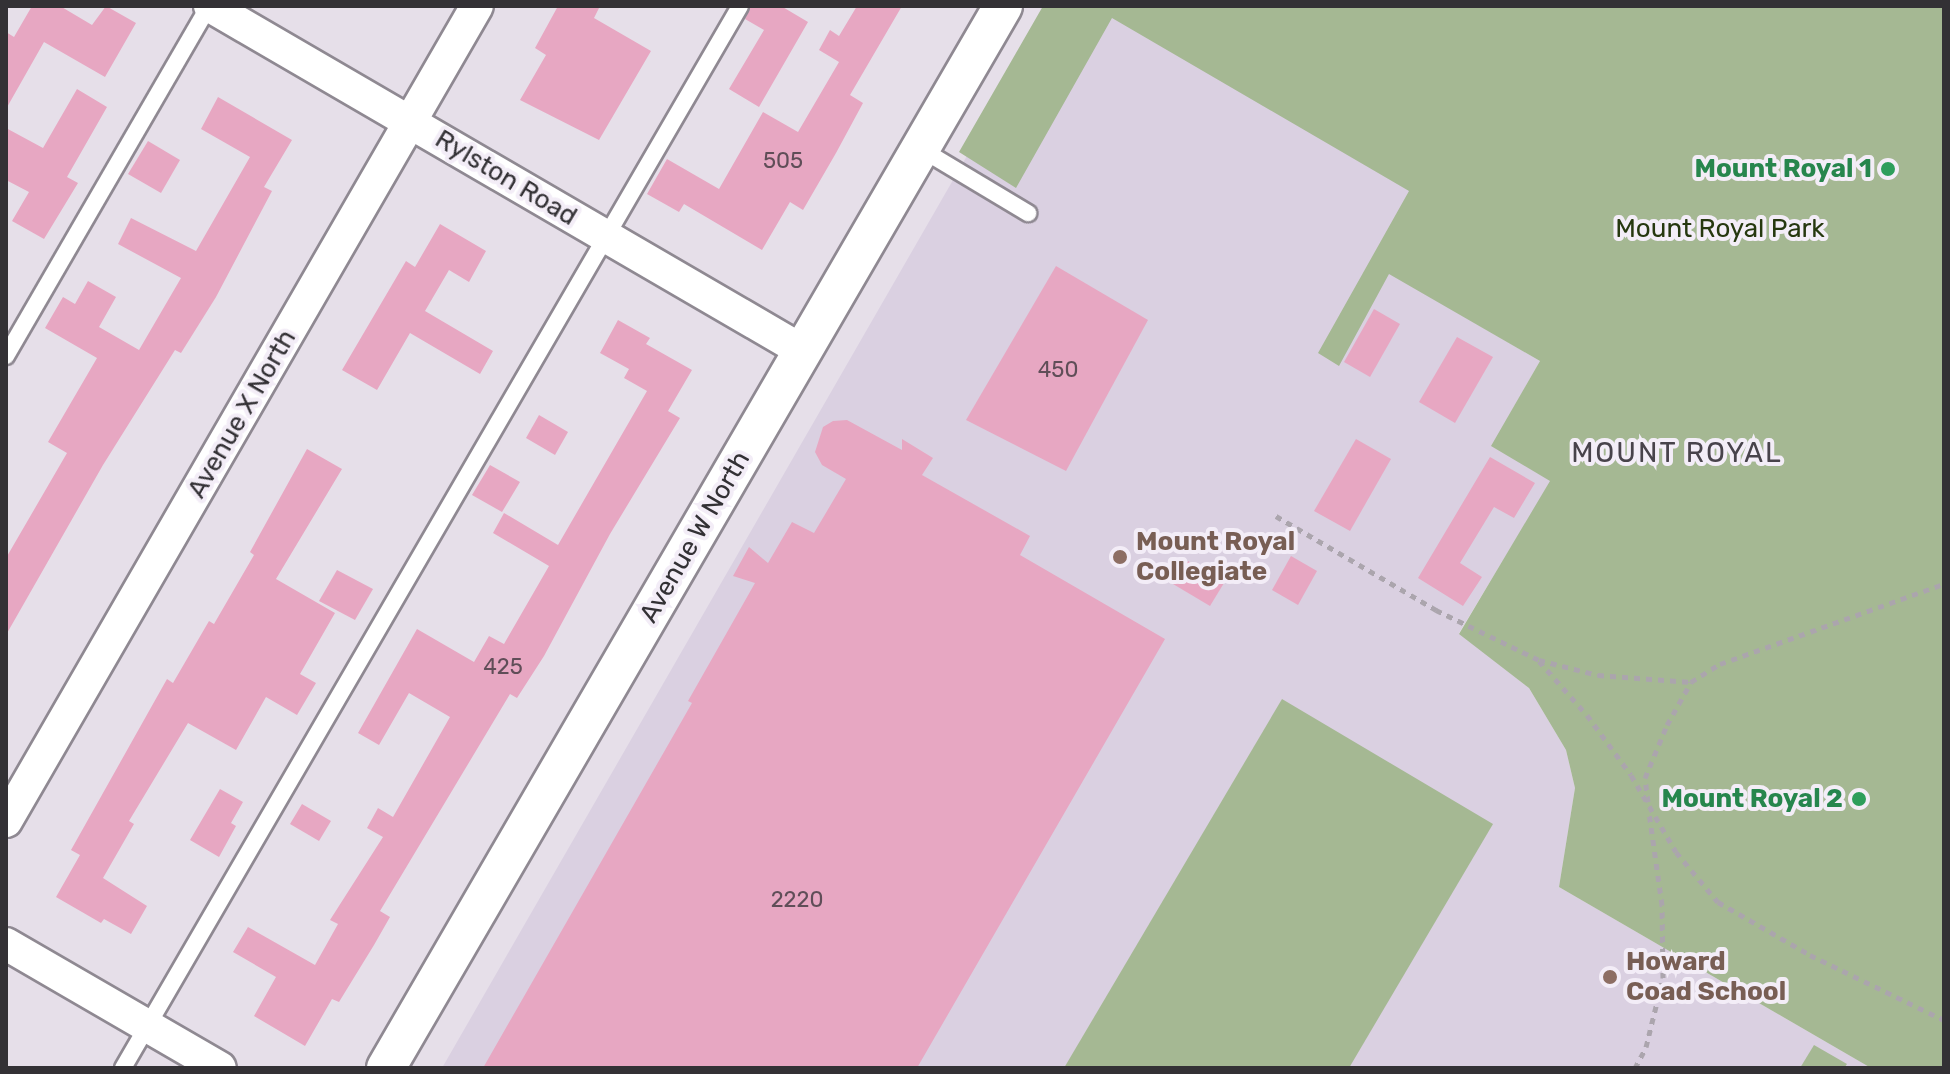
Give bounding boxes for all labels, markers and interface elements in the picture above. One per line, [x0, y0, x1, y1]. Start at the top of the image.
street label: Rylston Road [429, 123, 583, 233]
house number: 505 [763, 148, 803, 174]
place label: Mount Royal 1 [1694, 153, 1872, 185]
marker: Mount Royal 1 [1879, 160, 1897, 178]
park label: Mount Royal Park [1615, 213, 1825, 245]
street label: Avenue X North [181, 324, 303, 504]
house number: 450 [1038, 357, 1078, 383]
district label: MOUNT ROYAL [1571, 436, 1783, 470]
street label: Avenue W North [633, 445, 757, 629]
place label: Mount Royal Collegiate [1136, 526, 1295, 588]
marker: Mount Royal Collegiate [1111, 548, 1129, 566]
house number: 425 [483, 654, 523, 680]
place label: Mount Royal 2 [1661, 783, 1843, 815]
marker: Mount Royal 2 [1850, 790, 1868, 808]
house number: 2220 [771, 887, 823, 913]
place label: Howard Coad School [1626, 946, 1786, 1008]
marker: Howard Coad School [1601, 968, 1619, 986]

